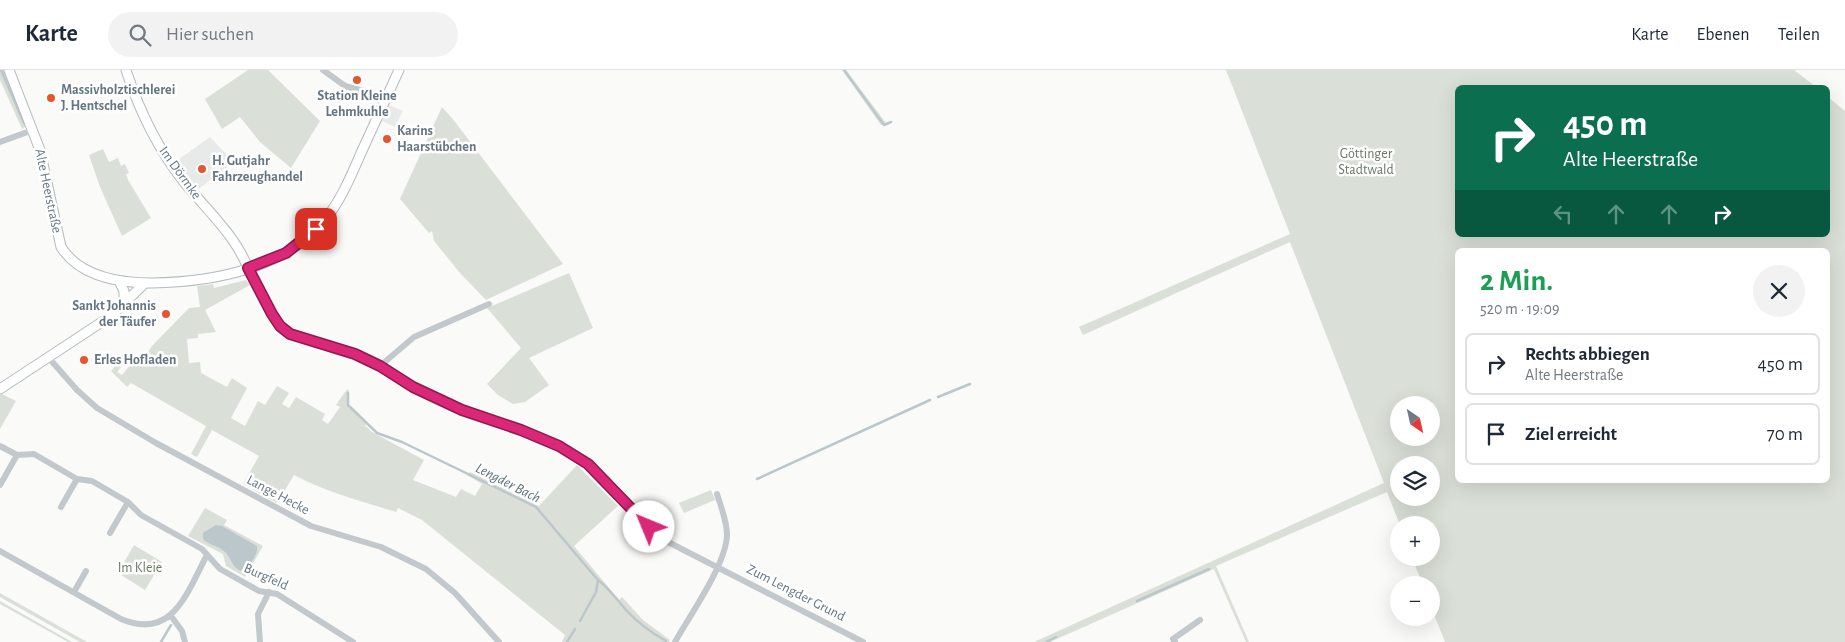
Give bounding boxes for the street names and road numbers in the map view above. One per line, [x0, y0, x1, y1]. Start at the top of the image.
street label: Im Dörmke [156, 144, 204, 202]
street label: Alte Heerstraße [32, 147, 64, 235]
street label: Lange Hecke [244, 473, 312, 517]
street label: Burgfeld [242, 561, 290, 593]
street label: Zum Lengder Grund [744, 562, 848, 624]

